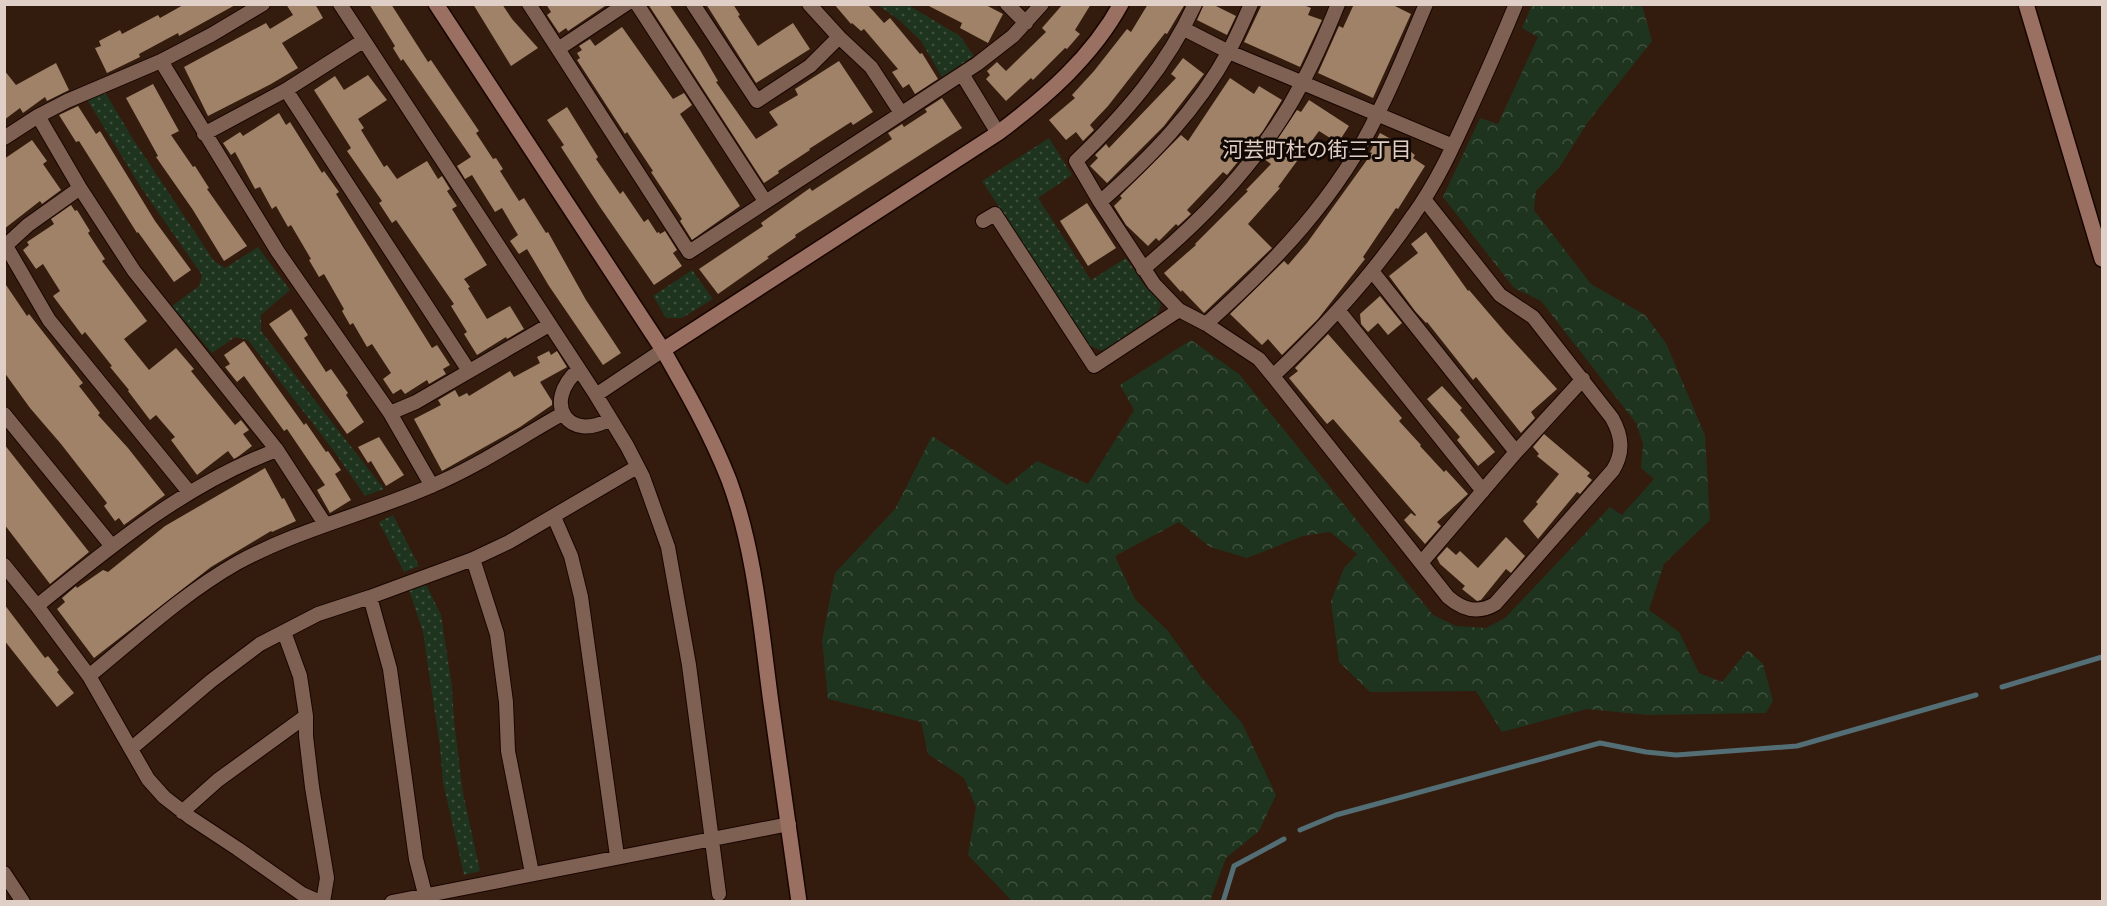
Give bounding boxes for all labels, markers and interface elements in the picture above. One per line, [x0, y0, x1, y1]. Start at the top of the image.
district label: 河芸町杜の街三丁目 [1223, 138, 1412, 162]

